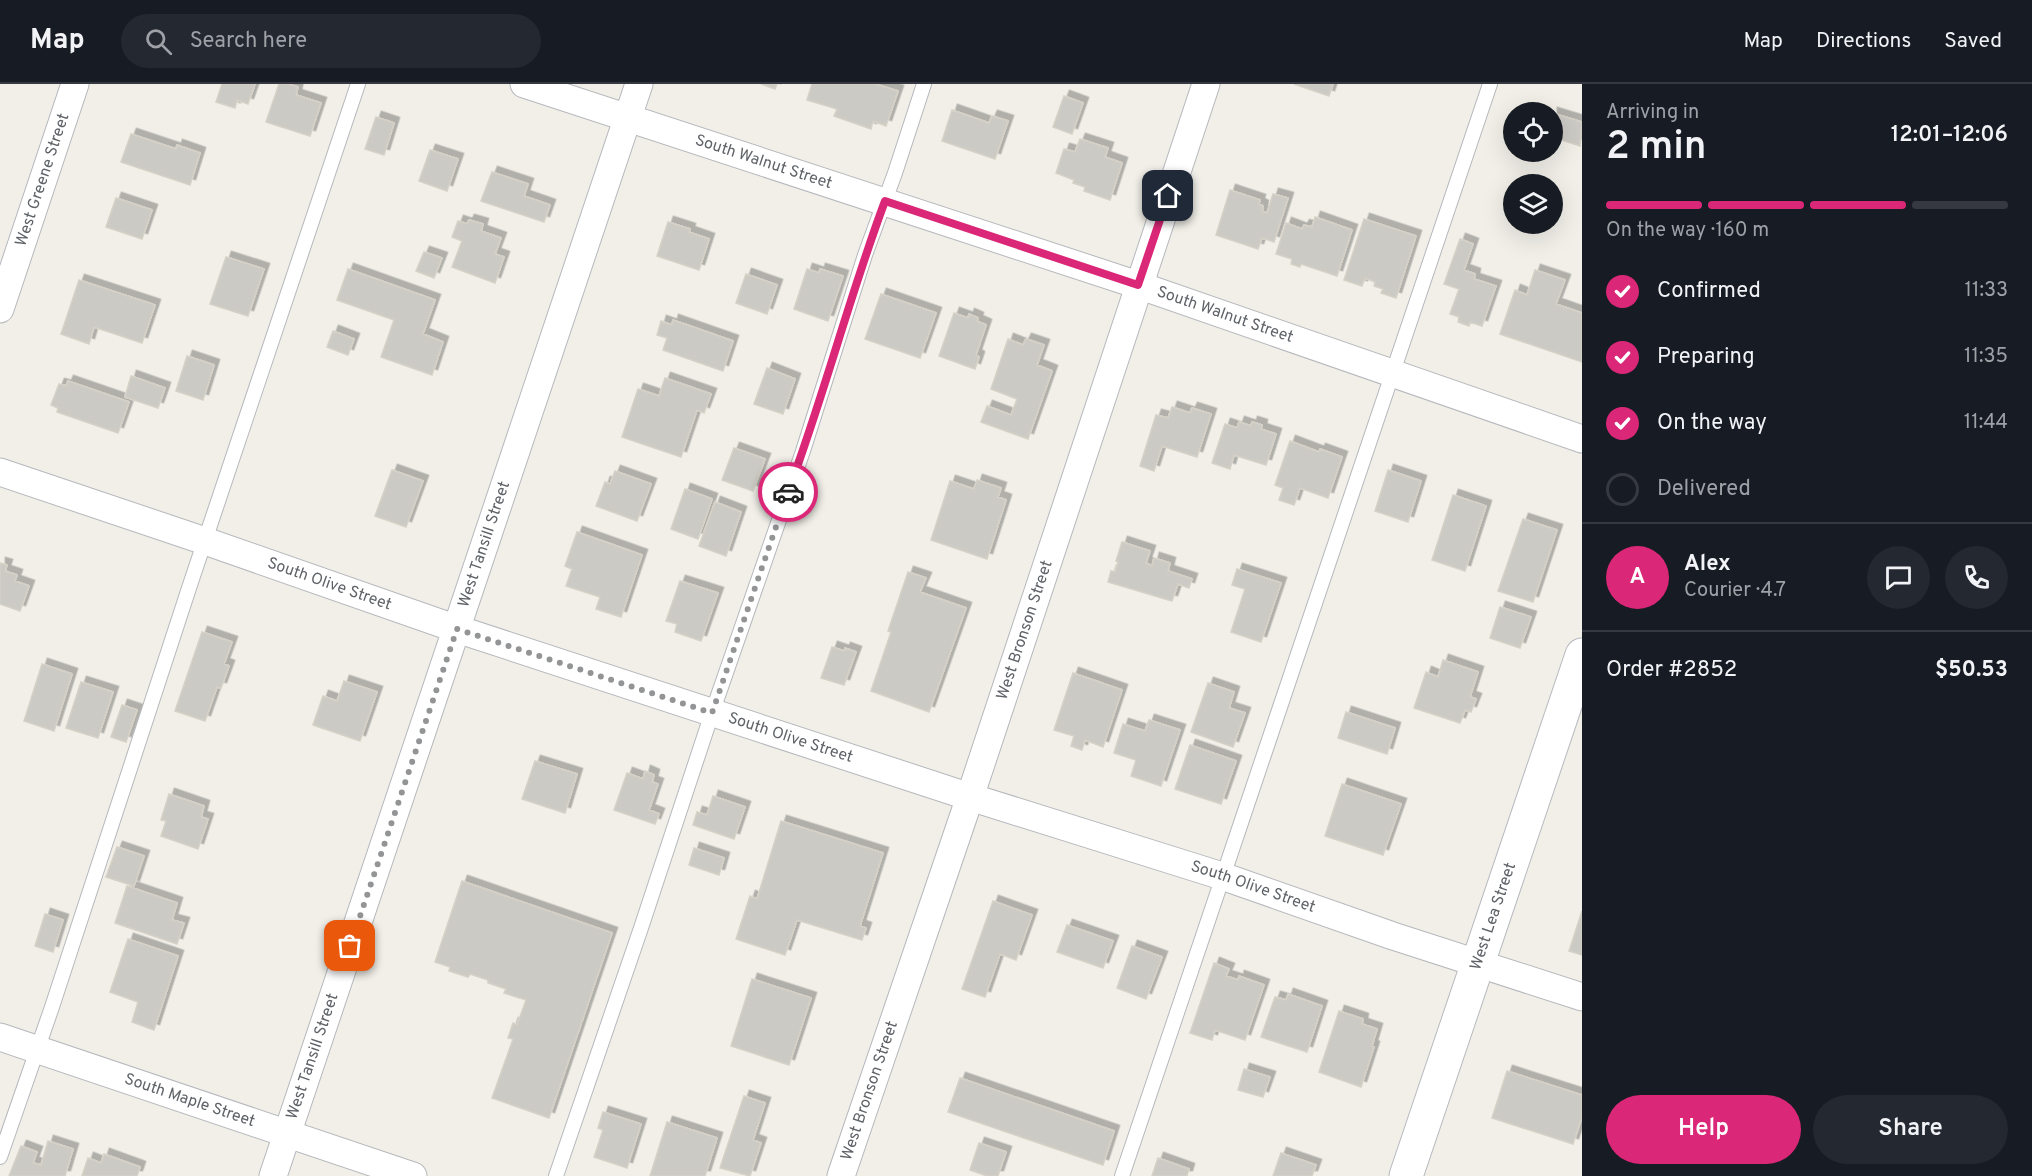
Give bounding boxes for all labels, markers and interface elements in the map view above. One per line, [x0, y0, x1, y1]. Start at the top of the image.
search box [121, 14, 541, 68]
text: Map [30, 23, 85, 59]
icon: search [142, 25, 175, 58]
text: Search here [190, 28, 307, 55]
text: Map [1743, 28, 1783, 55]
text: Directions [1816, 28, 1911, 55]
text: Saved [1944, 28, 2002, 55]
text: Arriving in [1606, 100, 1699, 126]
map controls [1503, 102, 1563, 234]
button: locate [1503, 102, 1563, 162]
street label: West Greene Street [12, 111, 74, 249]
text: 12:01–12:06 [1891, 122, 2008, 149]
text: 2 min [1606, 124, 1707, 173]
street label: South Walnut Street [692, 131, 835, 194]
pin [1142, 170, 1193, 221]
button: layers [1503, 174, 1563, 234]
icon: home [1151, 179, 1184, 212]
text: On the way · 160 m [1606, 218, 1769, 244]
icon: check [1606, 275, 1639, 308]
text: Confirmed [1657, 278, 1761, 305]
text: 11:33 [1965, 278, 2008, 304]
street label: South Walnut Street [1154, 282, 1296, 348]
icon: check [1606, 341, 1639, 374]
text: Preparing [1657, 344, 1755, 371]
text: 11:35 [1964, 344, 2008, 370]
icon: check [1606, 407, 1639, 440]
text: On the way [1657, 410, 1767, 437]
text: 11:44 [1964, 410, 2008, 436]
courier [758, 462, 818, 522]
icon: car [772, 476, 805, 509]
text: Delivered [1657, 476, 1751, 503]
street label: West Tansill Street [454, 479, 515, 610]
button: chat [1867, 546, 1930, 609]
button: phone [1945, 546, 2008, 609]
text: Alex [1684, 551, 1731, 578]
street label: South Olive Street [265, 553, 394, 615]
street label: West Bronson Street [993, 558, 1058, 703]
text: A [1630, 564, 1645, 591]
text: Courier · 4.7 [1684, 578, 1786, 604]
text: Order #2852 [1606, 657, 1737, 684]
text: $50.53 [1935, 657, 2008, 684]
street label: South Olive Street [725, 708, 855, 768]
street label: South Olive Street [1188, 857, 1318, 918]
street label: West Lea Street [1466, 860, 1521, 973]
pin [324, 920, 375, 971]
icon: bag [333, 929, 366, 962]
street label: West Tansill Street [283, 991, 343, 1122]
street label: West Bronson Street [837, 1018, 903, 1163]
street label: South Maple Street [122, 1070, 257, 1132]
button: Help [1606, 1095, 1801, 1164]
button: Share [1813, 1095, 2008, 1164]

